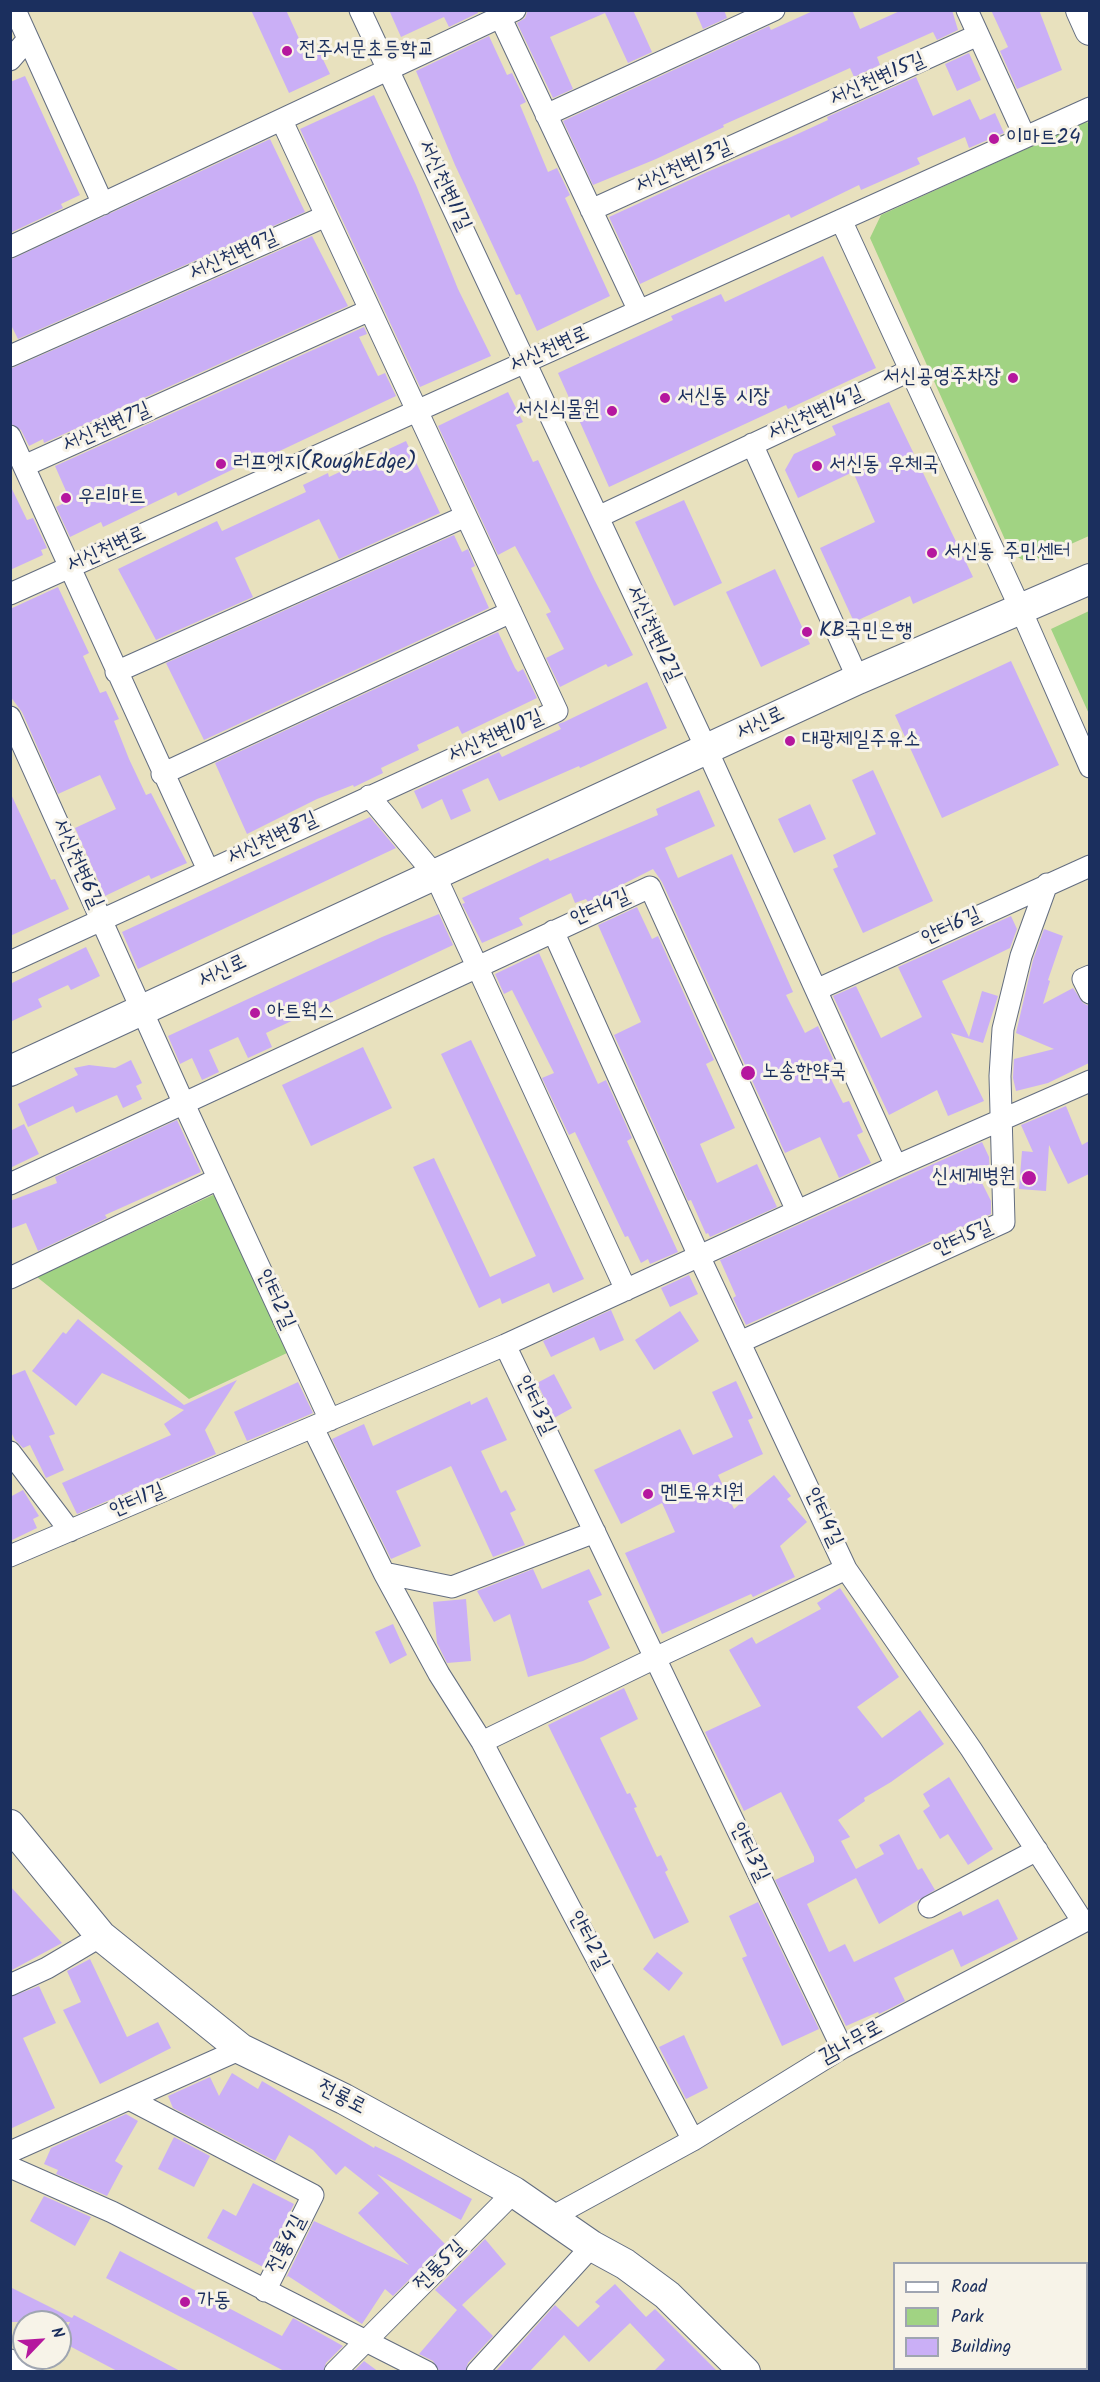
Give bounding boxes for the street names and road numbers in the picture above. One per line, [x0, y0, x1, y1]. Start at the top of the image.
street label: 서신천변15길 [826, 49, 930, 113]
street label: 서신천변11길 [411, 136, 475, 236]
street label: 서신천변13길 [632, 136, 736, 200]
street label: 서신천변9길 [186, 226, 282, 288]
street label: 서신천변로 [506, 322, 594, 380]
street label: 서신천변14길 [764, 382, 868, 448]
street label: 서신천변7길 [59, 398, 155, 460]
street label: 서신천변로 [63, 522, 151, 580]
street label: 서신천변12길 [619, 582, 685, 686]
street label: 서신로 [733, 703, 789, 747]
street label: 서신천변10길 [444, 706, 548, 770]
street label: 서신천변8길 [224, 808, 322, 872]
street label: 서신천변6길 [45, 815, 107, 913]
street label: 안터4길 [567, 885, 635, 933]
street label: 안터6길 [918, 903, 986, 953]
street label: 서신로 [195, 951, 251, 995]
street label: 안터5길 [931, 1216, 997, 1264]
street label: 안터2길 [249, 1266, 299, 1334]
street label: 안터3길 [509, 1372, 559, 1440]
street label: 안터1길 [107, 1479, 169, 1525]
street label: 안터4길 [797, 1484, 847, 1552]
street label: 안터3길 [723, 1819, 773, 1887]
street label: 안터2길 [561, 1907, 613, 1975]
street label: 감나무로 [816, 2017, 888, 2071]
street label: 전룡로 [313, 2076, 369, 2122]
street label: 전룡4길 [263, 2212, 313, 2278]
street label: 전룡5길 [410, 2236, 472, 2298]

